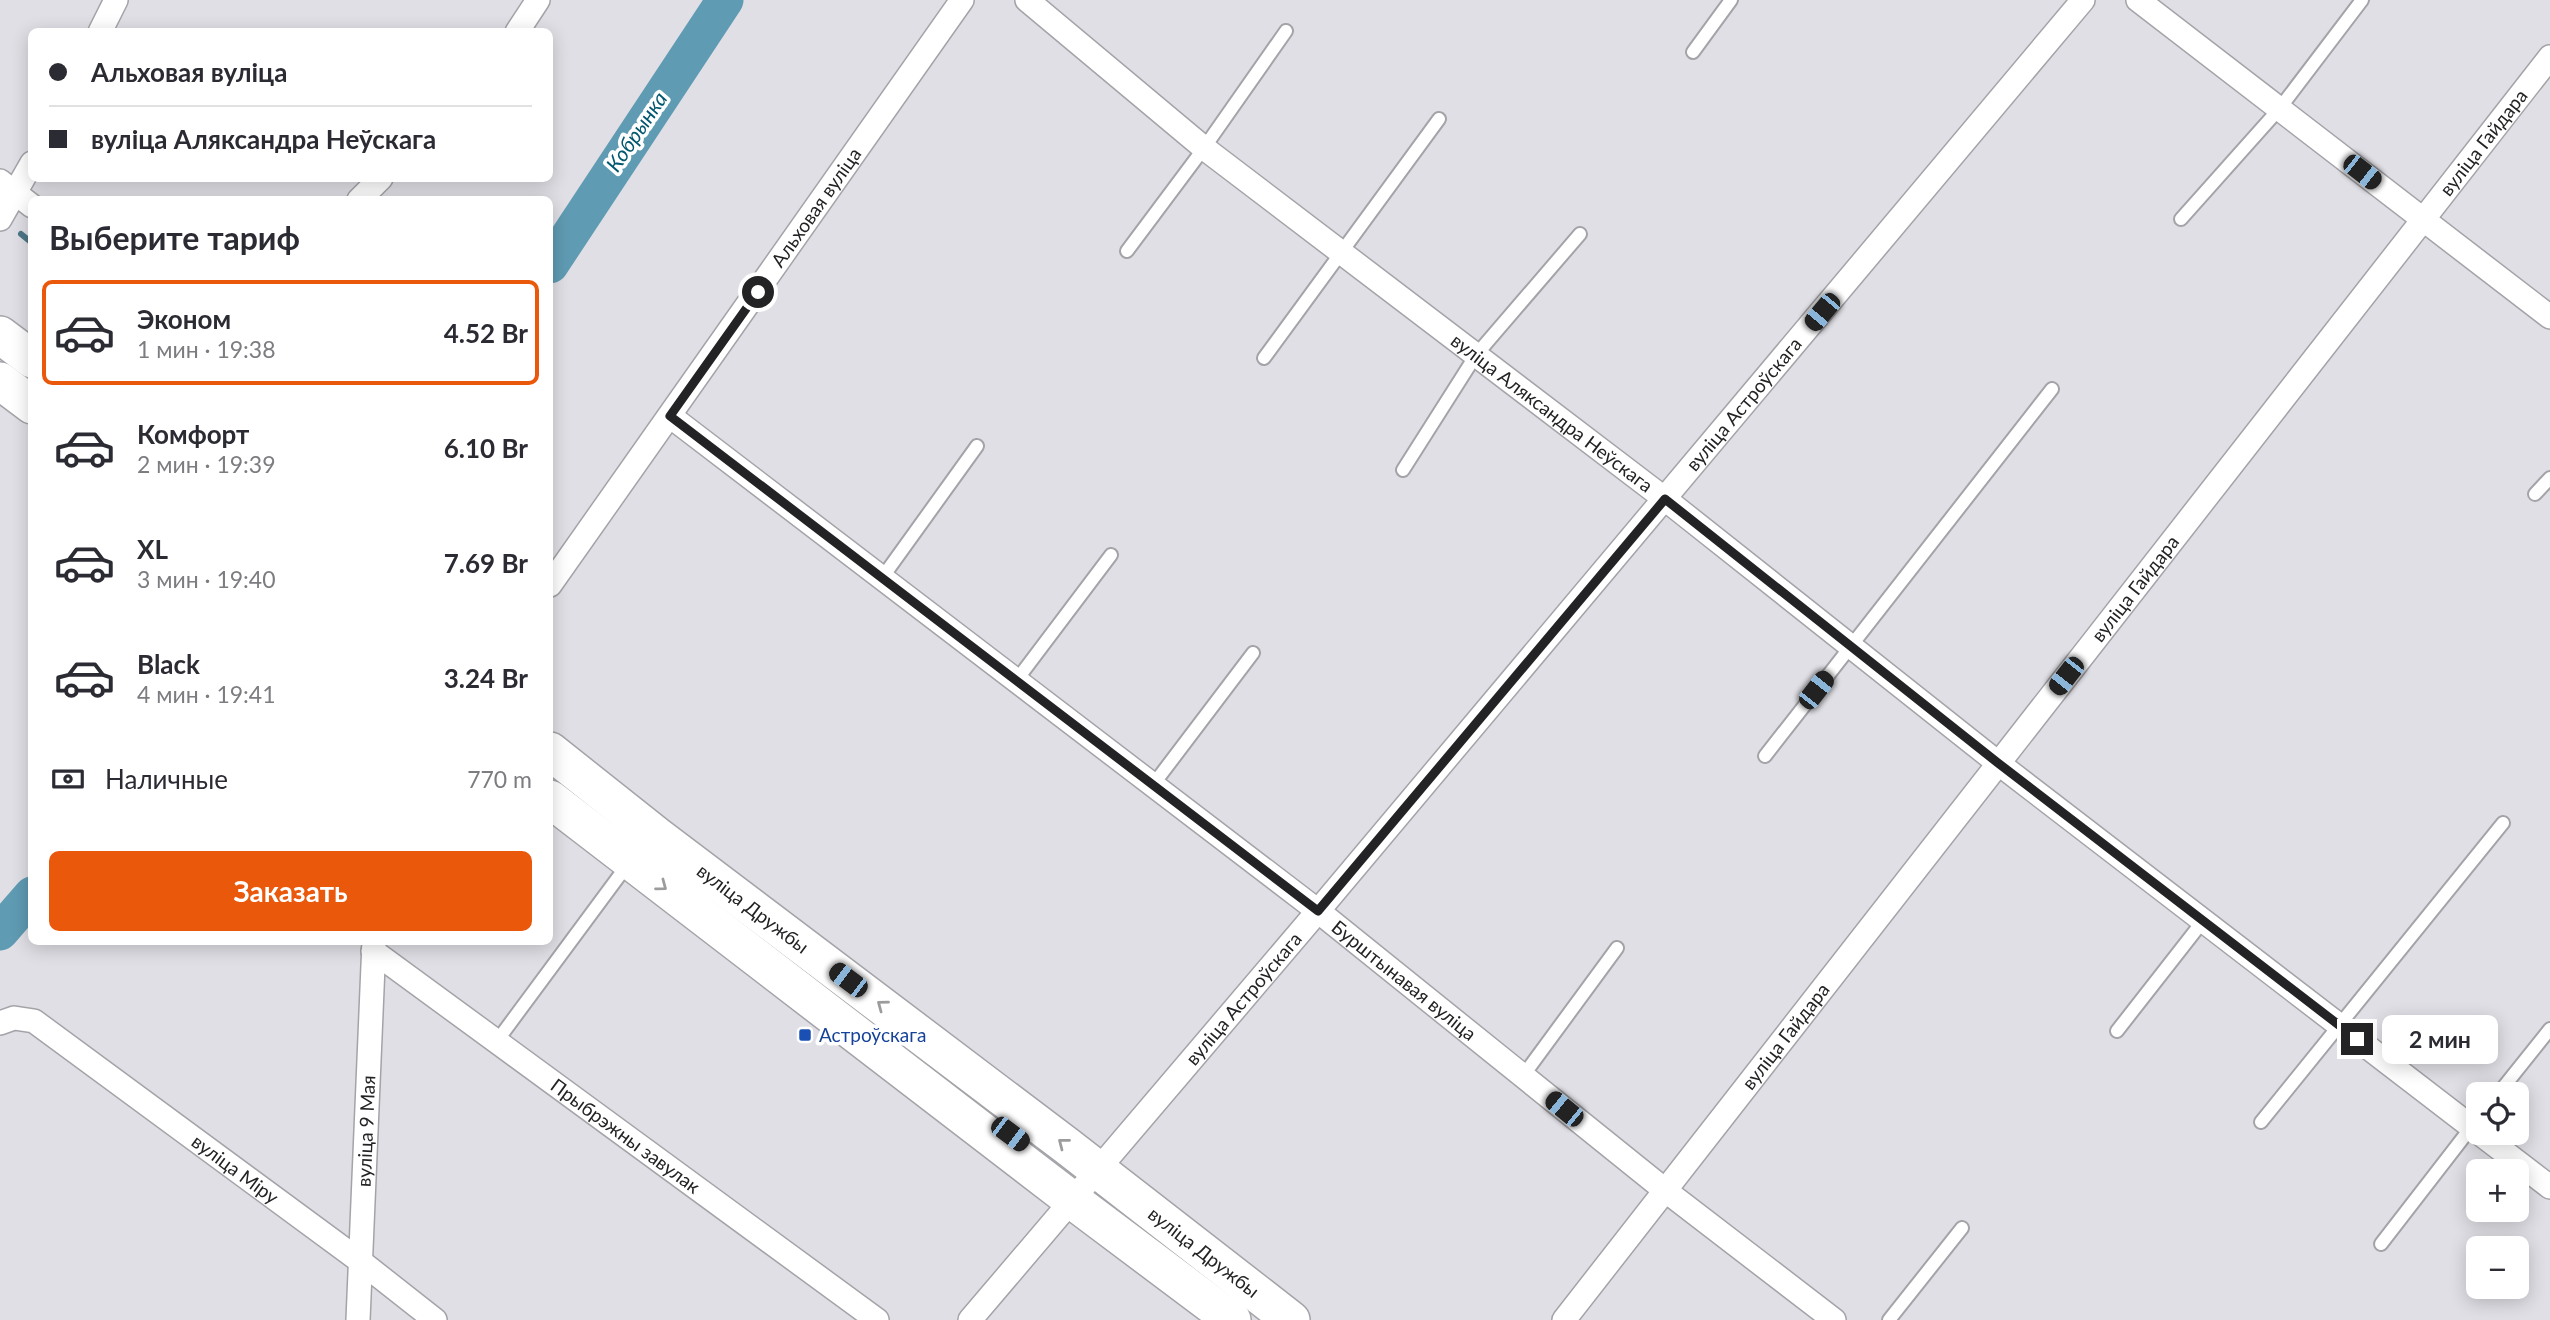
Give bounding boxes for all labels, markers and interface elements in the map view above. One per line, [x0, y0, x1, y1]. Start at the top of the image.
text: Альховая вуліца [91, 56, 287, 88]
street label: вуліца Гайдара [2434, 84, 2532, 200]
water label: Кобрынка [600, 87, 672, 176]
text: вуліца Аляксандра Неўскага [91, 123, 436, 155]
street label: Альховая вуліца [766, 143, 866, 271]
car [2339, 151, 2386, 193]
text: Выберите тариф [49, 218, 300, 257]
route start [742, 276, 774, 308]
car [1801, 289, 1844, 335]
icon: car [53, 301, 116, 364]
text: Эконом [137, 303, 231, 335]
text: 4.52 Br [444, 317, 528, 349]
street label: вуліца Аляксандра Неўскага [1447, 328, 1658, 497]
street label: вуліца Астроўскага [1681, 332, 1806, 475]
text: 1 мин · 19:38 [137, 335, 276, 363]
icon: car [53, 416, 116, 479]
text: Комфорт [137, 418, 249, 450]
text: 6.10 Br [444, 432, 528, 464]
text: 2 мин · 19:39 [137, 450, 276, 478]
street label: вуліца Гайдара [2086, 530, 2183, 646]
icon: car [53, 531, 116, 594]
text: XL [137, 533, 168, 565]
text: 7.69 Br [444, 547, 528, 579]
text: 3 мин · 19:40 [137, 565, 276, 593]
icon: car [53, 646, 116, 709]
text: Black [137, 648, 200, 680]
car [2045, 653, 2088, 699]
text: 3.24 Br [444, 662, 528, 694]
car [1795, 667, 1838, 713]
text: 4 мин · 19:41 [137, 680, 276, 708]
icon: cash [49, 760, 87, 798]
text: Наличные [105, 763, 228, 795]
text: 770 m [467, 765, 532, 793]
button: Заказать [49, 851, 532, 931]
street label: вуліца Дружбы [693, 859, 814, 958]
one-way arrow [654, 877, 667, 890]
street label: Бурштынавая вуліца [1328, 915, 1481, 1045]
street label: вуліца Астроўскага [1180, 927, 1306, 1069]
car [825, 959, 872, 1001]
street label: вуліца Гайдара [1736, 978, 1834, 1094]
one-way arrow [877, 1001, 889, 1013]
callout: 2 мин [2382, 1014, 2497, 1064]
place label: Астроўскага [819, 1023, 926, 1046]
route end [2341, 1023, 2373, 1055]
text: 2 мин [2409, 1025, 2471, 1053]
marker: Астроўскага [797, 1027, 813, 1043]
street label: Прыбрэжны завулак [547, 1073, 705, 1198]
street label: вуліца 9 Мая [352, 1075, 379, 1187]
map controls [2466, 1082, 2529, 1299]
button: locate [2466, 1082, 2529, 1145]
car [1542, 1088, 1587, 1130]
car [987, 1113, 1034, 1155]
street label: вуліца Міру [188, 1129, 284, 1208]
one-way arrow [1058, 1138, 1070, 1151]
button: + [2466, 1159, 2529, 1222]
street label: вуліца Дружбы [1144, 1202, 1264, 1302]
button: − [2466, 1236, 2529, 1299]

